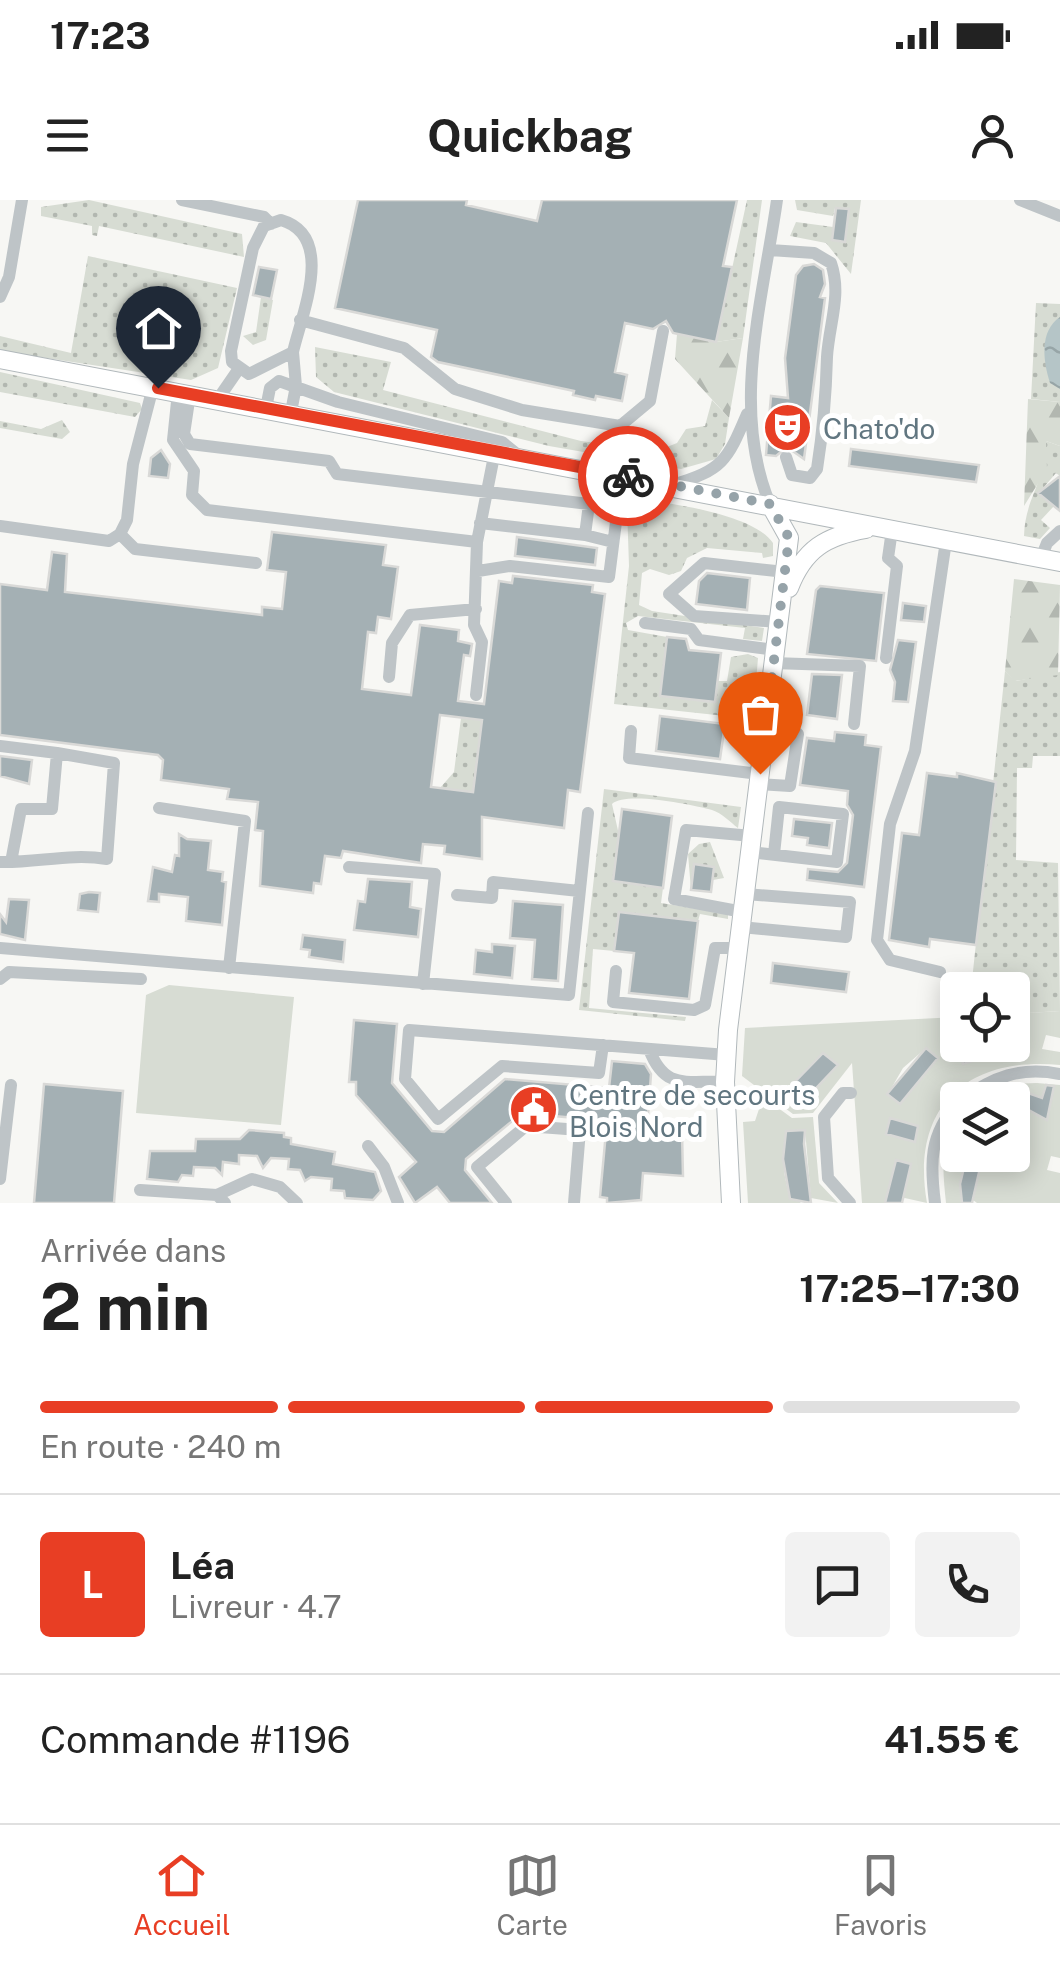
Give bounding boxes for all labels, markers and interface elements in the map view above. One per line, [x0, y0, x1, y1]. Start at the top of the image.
text: 17:23 [50, 13, 150, 58]
icon: menu [40, 108, 95, 163]
icon: person [965, 108, 1020, 163]
text: Quickbag [427, 109, 633, 162]
pin [116, 286, 201, 389]
icon: home [131, 301, 186, 356]
theatre icon: Chato'do [762, 402, 814, 454]
place label: Chato'do [823, 412, 935, 445]
courier [578, 426, 678, 526]
icon: bike [601, 449, 656, 504]
pin [718, 672, 803, 775]
icon: bag [733, 687, 788, 742]
map controls [940, 972, 1030, 1172]
button: locate [940, 972, 1030, 1062]
place label: Centre de secourts Blois Nord [569, 1078, 816, 1143]
button: layers [940, 1082, 1030, 1172]
public building icon: Centre de secourts Blois Nord [508, 1084, 560, 1136]
text: Arrivée dans [40, 1232, 226, 1269]
text: 17:25–17:30 [799, 1266, 1020, 1311]
text: 2 min [40, 1268, 210, 1345]
text: En route · 240 m [40, 1428, 281, 1465]
button: chat [785, 1532, 890, 1637]
button: phone [915, 1532, 1020, 1637]
text: Léa [170, 1543, 235, 1588]
text: L [82, 1562, 103, 1607]
text: Livreur · 4.7 [170, 1588, 342, 1625]
text: Commande #1196 [40, 1717, 350, 1762]
text: 41.55 € [884, 1717, 1020, 1762]
tab: Accueil [133, 1848, 231, 1941]
tab: Carte [496, 1848, 568, 1941]
tab: Favoris [834, 1848, 927, 1941]

